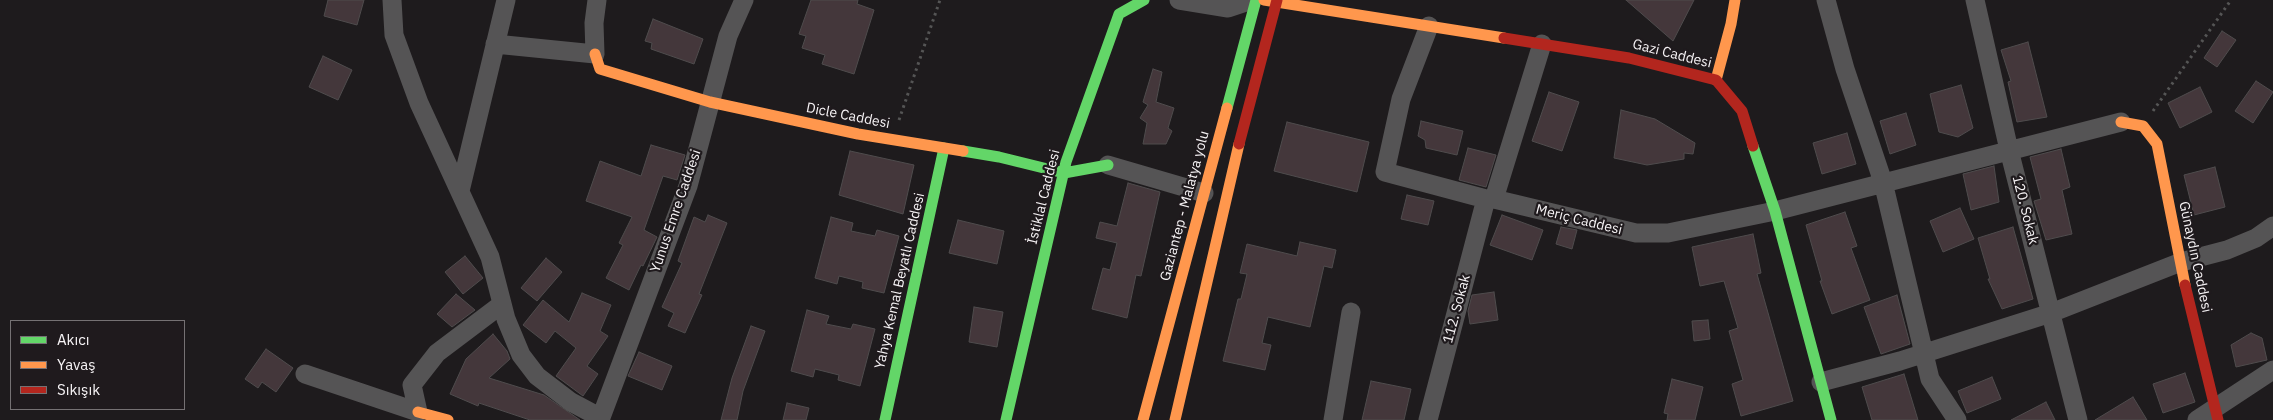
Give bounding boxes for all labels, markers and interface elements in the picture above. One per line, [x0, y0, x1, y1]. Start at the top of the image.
street label: Gazi Caddesi [1631, 36, 1713, 72]
street label: Dicle Caddesi [805, 100, 891, 132]
street label: Gaziantep - Malatya yolu [1157, 129, 1213, 283]
street label: Yunus Emre Caddesi [647, 147, 705, 275]
street label: İstiklal Caddesi [1024, 148, 1064, 246]
street label: 120. Sokak [2008, 174, 2042, 246]
street label: Yahya Kemal Beyatlı Caddesi [872, 191, 928, 371]
street label: Günaydın Caddesi [2175, 200, 2215, 314]
street label: Meriç Caddesi [1534, 201, 1624, 239]
street label: 112. Sokak [1440, 273, 1474, 345]
legend [10, 320, 185, 410]
text: Akıcı [57, 330, 90, 349]
text: Yavaş [57, 355, 96, 374]
text: Sıkışık [57, 380, 100, 399]

